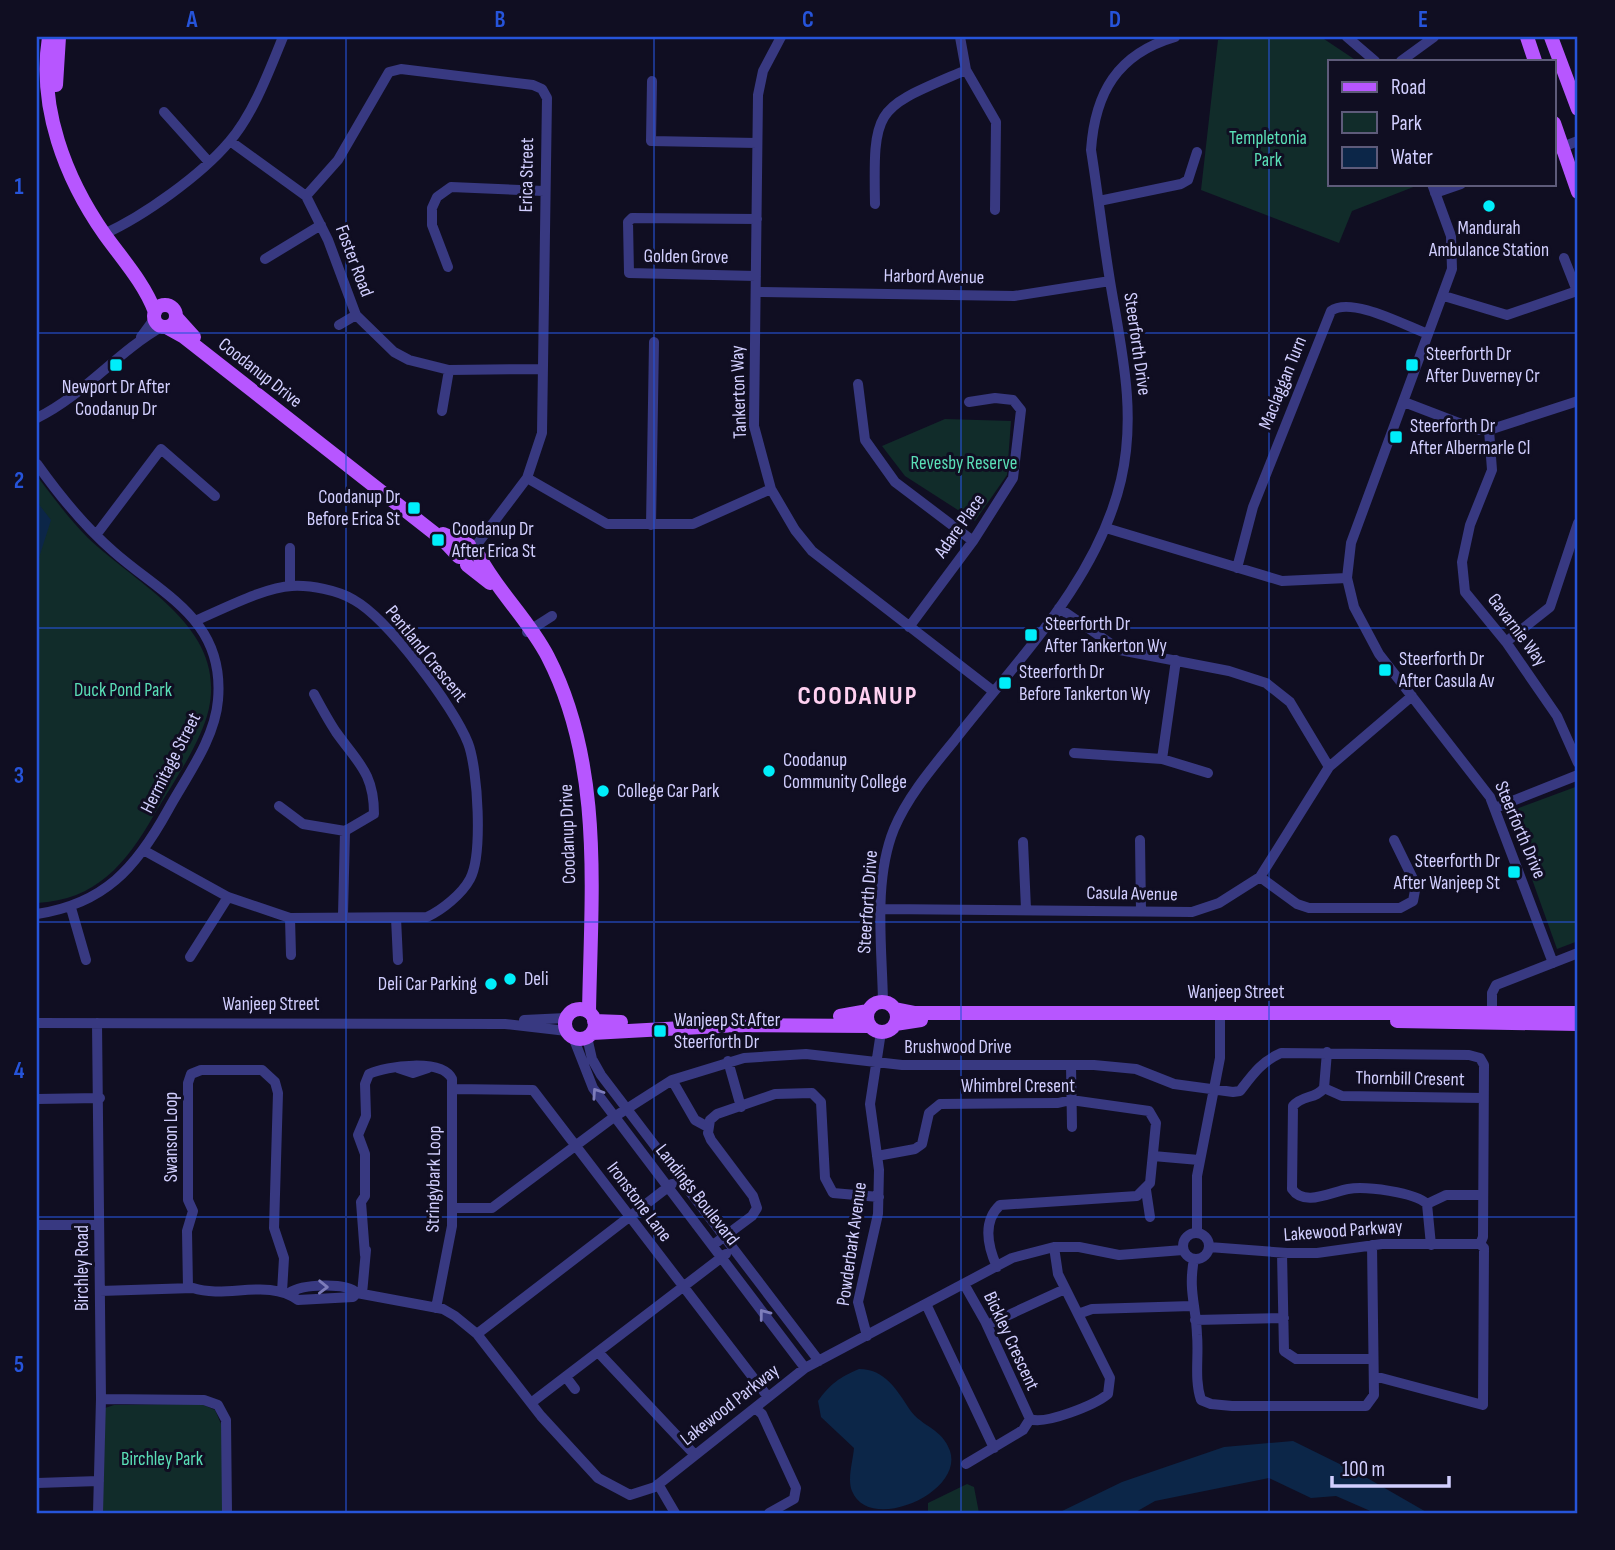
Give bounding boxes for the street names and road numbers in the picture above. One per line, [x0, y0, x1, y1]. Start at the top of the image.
street label: Erica Street [515, 137, 539, 212]
street label: Foster Road [330, 222, 378, 300]
street label: Golden Grove [643, 245, 729, 269]
street label: Harbord Avenue [883, 265, 985, 289]
street label: Steerforth Drive [1118, 291, 1156, 397]
street label: Coodanup Drive [213, 333, 307, 413]
street label: Maclaggan Turn [1254, 333, 1312, 433]
street label: Tankerton Way [726, 344, 752, 439]
street label: Adare Place [929, 490, 990, 563]
street label: Gavarnie Way [1482, 589, 1552, 671]
street label: Pentland Crescent [380, 601, 472, 707]
street label: Hermitage Street [136, 709, 206, 817]
street label: Steerforth Drive [1489, 778, 1551, 882]
street label: Coodanup Drive [555, 784, 581, 884]
street label: Steerforth Drive [853, 850, 883, 954]
street label: Casula Avenue [1086, 882, 1178, 906]
street label: Wanjeep Street [1188, 981, 1285, 1004]
street label: Wanjeep Street [223, 993, 320, 1016]
street label: Brushwood Drive [904, 1036, 1012, 1059]
street label: Thornbill Cresent [1355, 1067, 1465, 1091]
street label: Whimbrel Cresent [961, 1075, 1075, 1098]
street label: Swanson Loop [160, 1092, 183, 1182]
street label: Stringybark Loop [422, 1125, 446, 1233]
street label: Landings Boulevard [650, 1140, 744, 1250]
street label: Ironstone Lane [601, 1157, 677, 1247]
street label: Powderbark Avenue [832, 1181, 872, 1307]
street label: Lakewood Parkway [1283, 1215, 1404, 1247]
street label: Birchley Road [71, 1225, 94, 1311]
street label: Bickley Crescent [978, 1288, 1044, 1394]
street label: Lakewood Parkway [676, 1359, 784, 1451]

